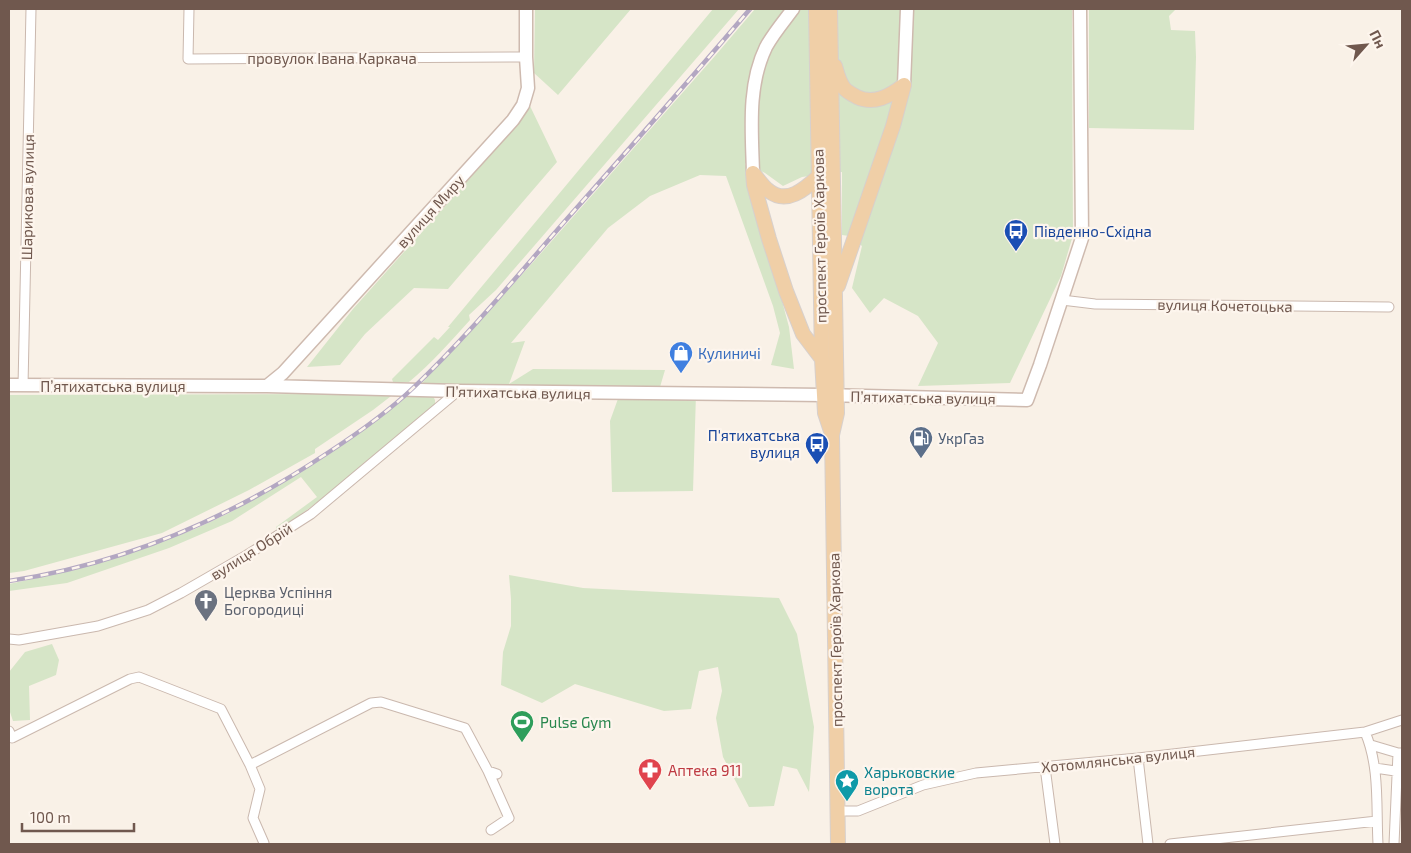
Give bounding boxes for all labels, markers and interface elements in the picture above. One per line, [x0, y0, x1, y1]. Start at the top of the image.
north arrow [1341, 20, 1391, 70]
text: Пн [1366, 27, 1390, 51]
street label: провулок Івана Каркача [247, 49, 417, 68]
street label: Шарикова вулиця [17, 134, 38, 260]
street label: проспект Героїв Харкова [808, 149, 830, 323]
street label: вулиця Миру [393, 171, 468, 252]
bus stop icon: Південно-Східна [1003, 218, 1029, 252]
place label: Південно-Східна [1034, 222, 1152, 240]
street label: вулиця Кочетоцька [1157, 295, 1293, 316]
shop icon: Кулиничі [668, 340, 694, 374]
place label: Кулиничі [698, 344, 761, 363]
street label: П’ятихатська вулиця [40, 377, 186, 396]
street label: П’ятихатська вулиця [445, 382, 591, 403]
street label: П’ятихатська вулиця [850, 387, 996, 408]
fuel station icon: УкрГаз [908, 425, 934, 459]
place label: П'ятихатська вулиця [708, 426, 800, 462]
place label: УкрГаз [938, 429, 985, 447]
bus stop icon: П'ятихатська вулиця [804, 431, 830, 465]
street label: вулиця Обрій [207, 519, 296, 584]
street label: проспект Героїв Харкова [824, 553, 846, 727]
place label: Церква Успіння Богородиці [224, 583, 332, 618]
church icon: Церква Успіння Богородиці [193, 588, 219, 622]
sports icon: Pulse Gym [509, 709, 535, 743]
place label: Pulse Gym [540, 713, 611, 731]
street label: Хотомлянська вулиця [1040, 742, 1196, 777]
pharmacy icon: Аптека 911 [637, 757, 663, 791]
place label: Аптека 911 [668, 761, 741, 779]
place label: Харьковские ворота [864, 763, 955, 798]
place icon: Харьковские ворота [834, 768, 860, 802]
scale bar [22, 800, 135, 832]
text: 100 m [30, 808, 71, 826]

